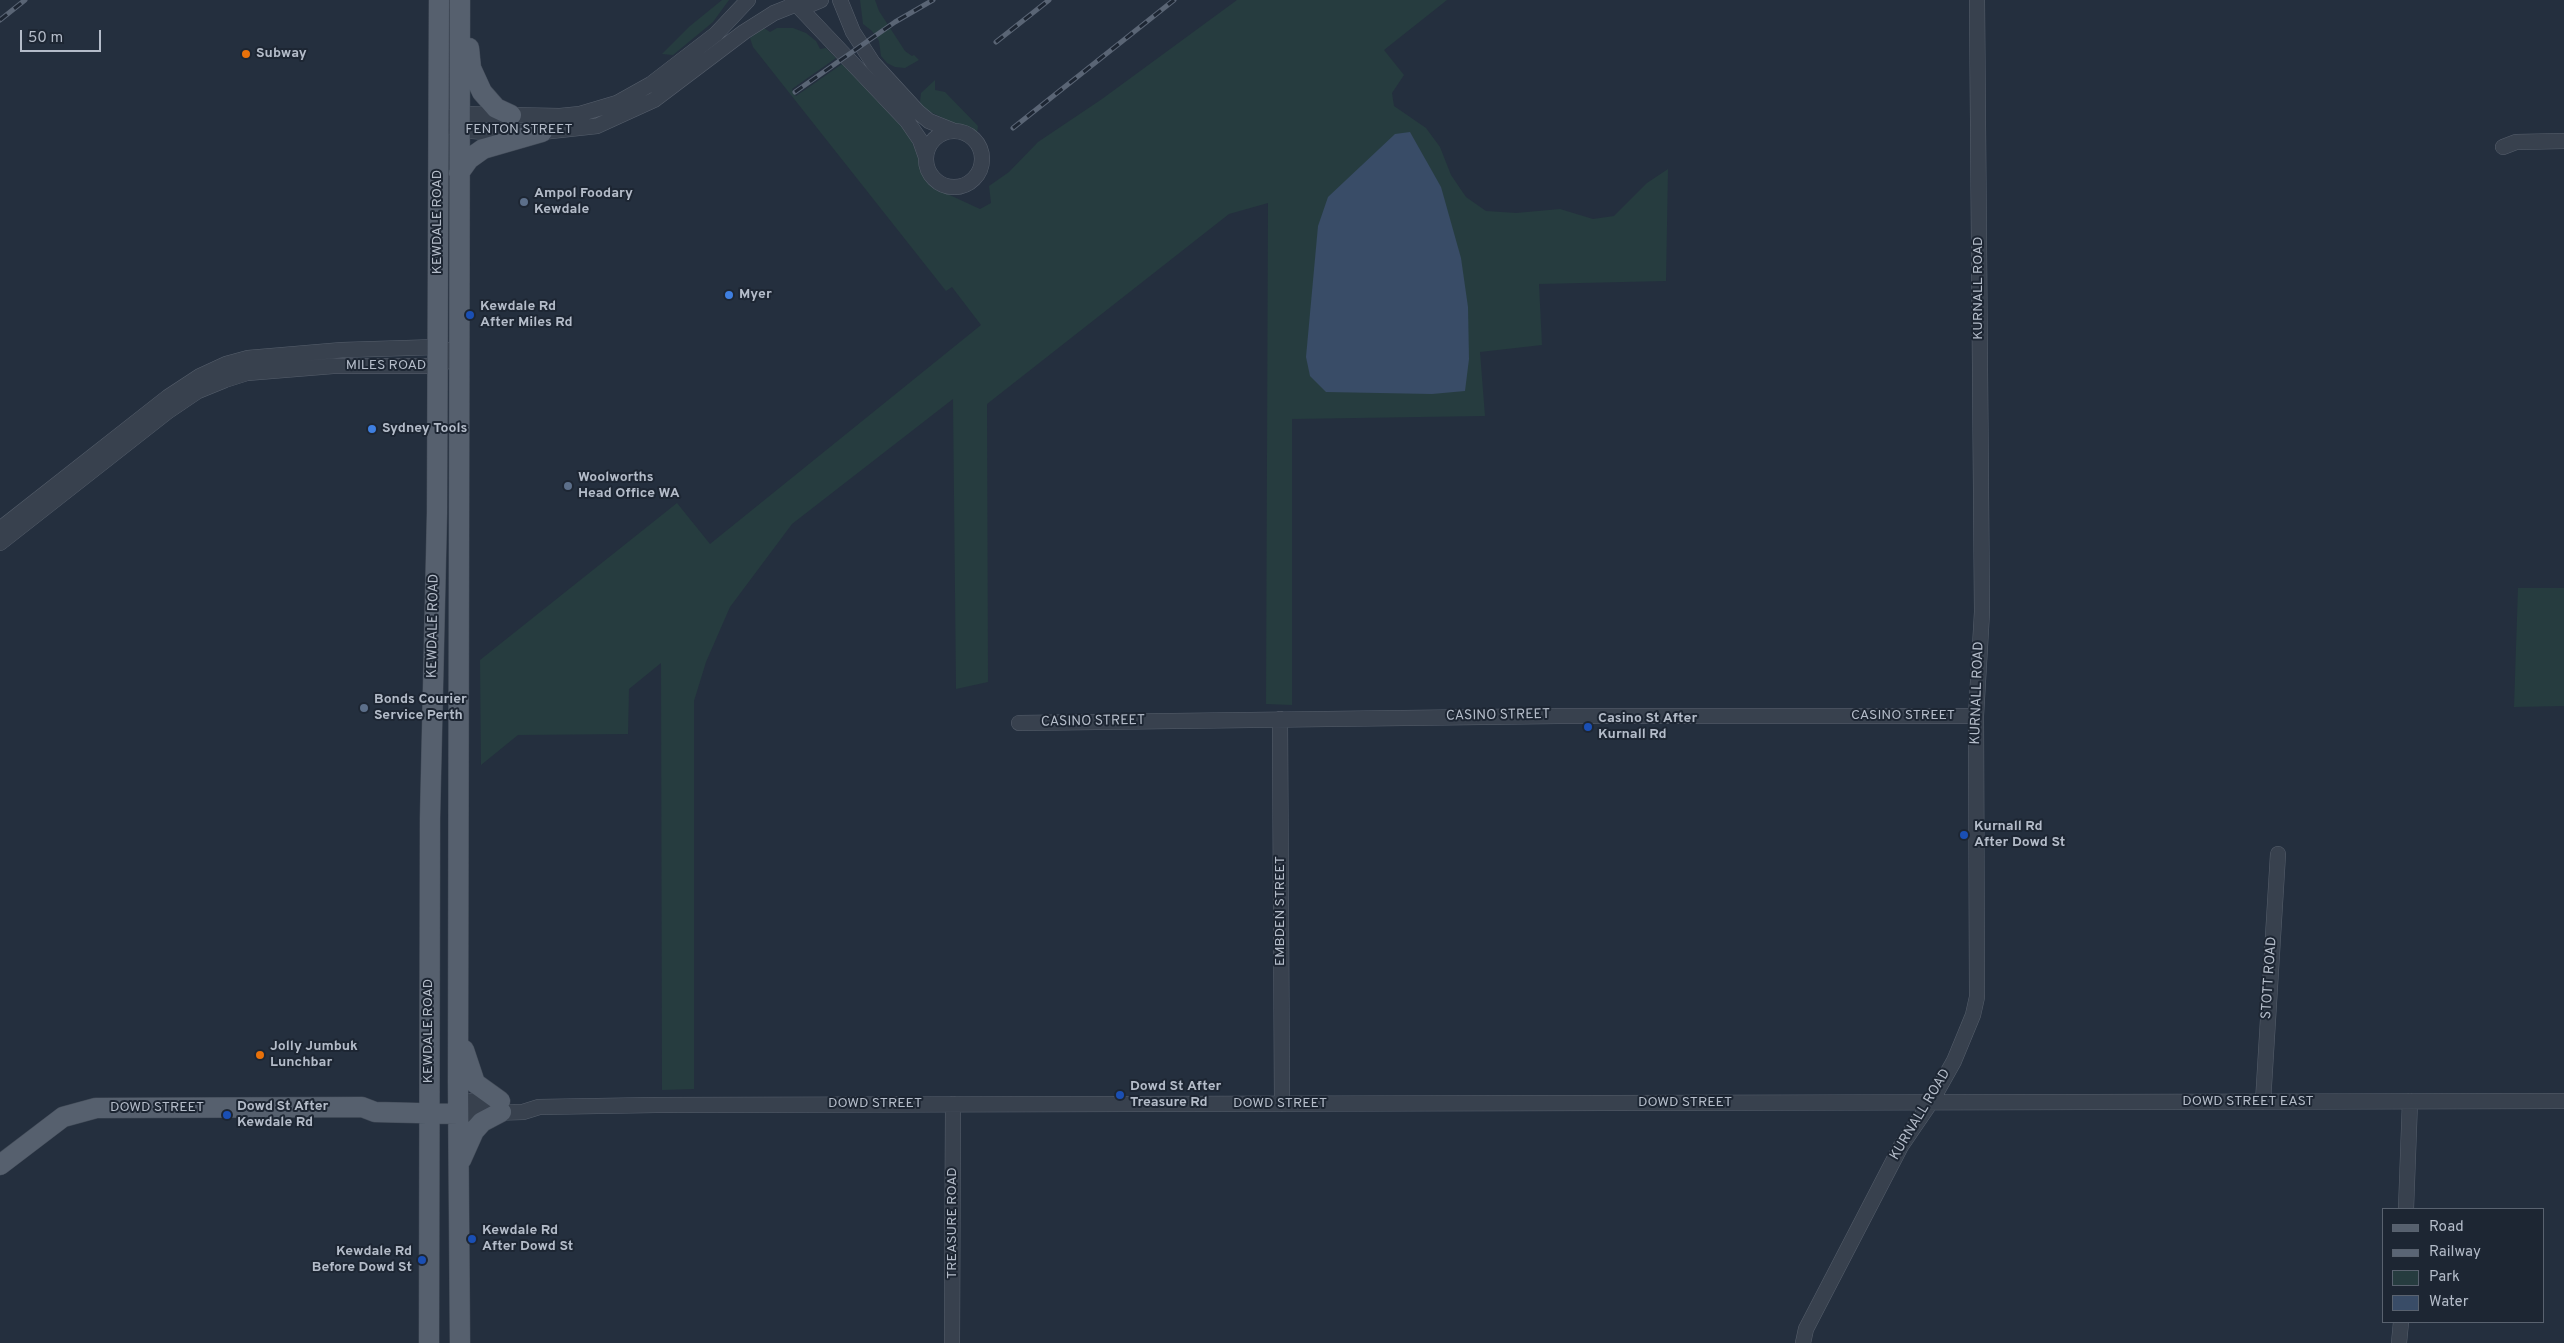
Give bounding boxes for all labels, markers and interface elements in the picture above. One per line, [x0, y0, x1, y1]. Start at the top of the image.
scale bar [22, 20, 104, 52]
text: 50 m [28, 29, 63, 48]
place label: Subway [256, 46, 307, 62]
marker: Subway [240, 48, 252, 60]
street label: FENTON STREET [465, 122, 573, 138]
street label: KEWDALE ROAD [430, 170, 446, 274]
place label: Ampol Foodary Kewdale [534, 186, 633, 218]
marker: Ampol Foodary Kewdale [518, 196, 530, 208]
street label: KURNALL ROAD [1971, 236, 1987, 340]
place label: Myer [739, 287, 772, 303]
marker: Myer [723, 289, 735, 301]
place label: Kewdale Rd After Miles Rd [480, 299, 573, 332]
marker: Kewdale Rd After Miles Rd [464, 309, 476, 321]
street label: MILES ROAD [346, 358, 426, 374]
place label: Sydney Tools [382, 421, 467, 437]
marker: Sydney Tools [366, 423, 378, 435]
place label: Woolworths Head Office WA [578, 470, 680, 502]
marker: Woolworths Head Office WA [562, 480, 574, 492]
street label: KEWDALE ROAD [425, 574, 443, 678]
street label: KURNALL ROAD [1968, 641, 1988, 745]
place label: Bonds Courier Service Perth [374, 692, 467, 724]
marker: Bonds Courier Service Perth [358, 702, 370, 714]
street label: CASINO STREET [1446, 707, 1550, 725]
street label: CASINO STREET [1851, 708, 1955, 724]
place label: Casino St After Kurnall Rd [1598, 711, 1697, 744]
street label: CASINO STREET [1041, 713, 1145, 731]
marker: Casino St After Kurnall Rd [1582, 721, 1594, 733]
place label: Kurnall Rd After Dowd St [1974, 819, 2065, 852]
marker: Kurnall Rd After Dowd St [1958, 829, 1970, 841]
street label: EMBDEN STREET [1273, 856, 1289, 966]
street label: STOTT ROAD [2259, 936, 2281, 1020]
street label: KEWDALE ROAD [421, 979, 437, 1083]
place label: Jolly Jumbuk Lunchbar [270, 1039, 358, 1072]
marker: Jolly Jumbuk Lunchbar [254, 1049, 266, 1061]
street label: KURNALL ROAD [1887, 1066, 1955, 1164]
place label: Dowd St After Treasure Rd [1130, 1079, 1221, 1112]
marker: Dowd St After Treasure Rd [1114, 1089, 1126, 1101]
street label: DOWD STREET EAST [2182, 1094, 2314, 1110]
street label: DOWD STREET [1638, 1095, 1732, 1111]
street label: DOWD STREET [828, 1096, 922, 1112]
street label: DOWD STREET [1233, 1096, 1327, 1112]
place label: Dowd St After Kewdale Rd [237, 1099, 328, 1132]
street label: DOWD STREET [110, 1100, 204, 1116]
marker: Dowd St After Kewdale Rd [221, 1109, 233, 1121]
street label: TREASURE ROAD [945, 1167, 961, 1279]
legend [2382, 1208, 2544, 1323]
text: Road [2429, 1218, 2464, 1237]
place label: Kewdale Rd After Dowd St [482, 1223, 573, 1256]
marker: Kewdale Rd After Dowd St [466, 1233, 478, 1245]
text: Railway [2429, 1243, 2481, 1262]
place label: Kewdale Rd Before Dowd St [312, 1244, 412, 1276]
marker: Kewdale Rd Before Dowd St [416, 1254, 428, 1266]
text: Park [2429, 1268, 2460, 1287]
text: Water [2429, 1293, 2468, 1312]

